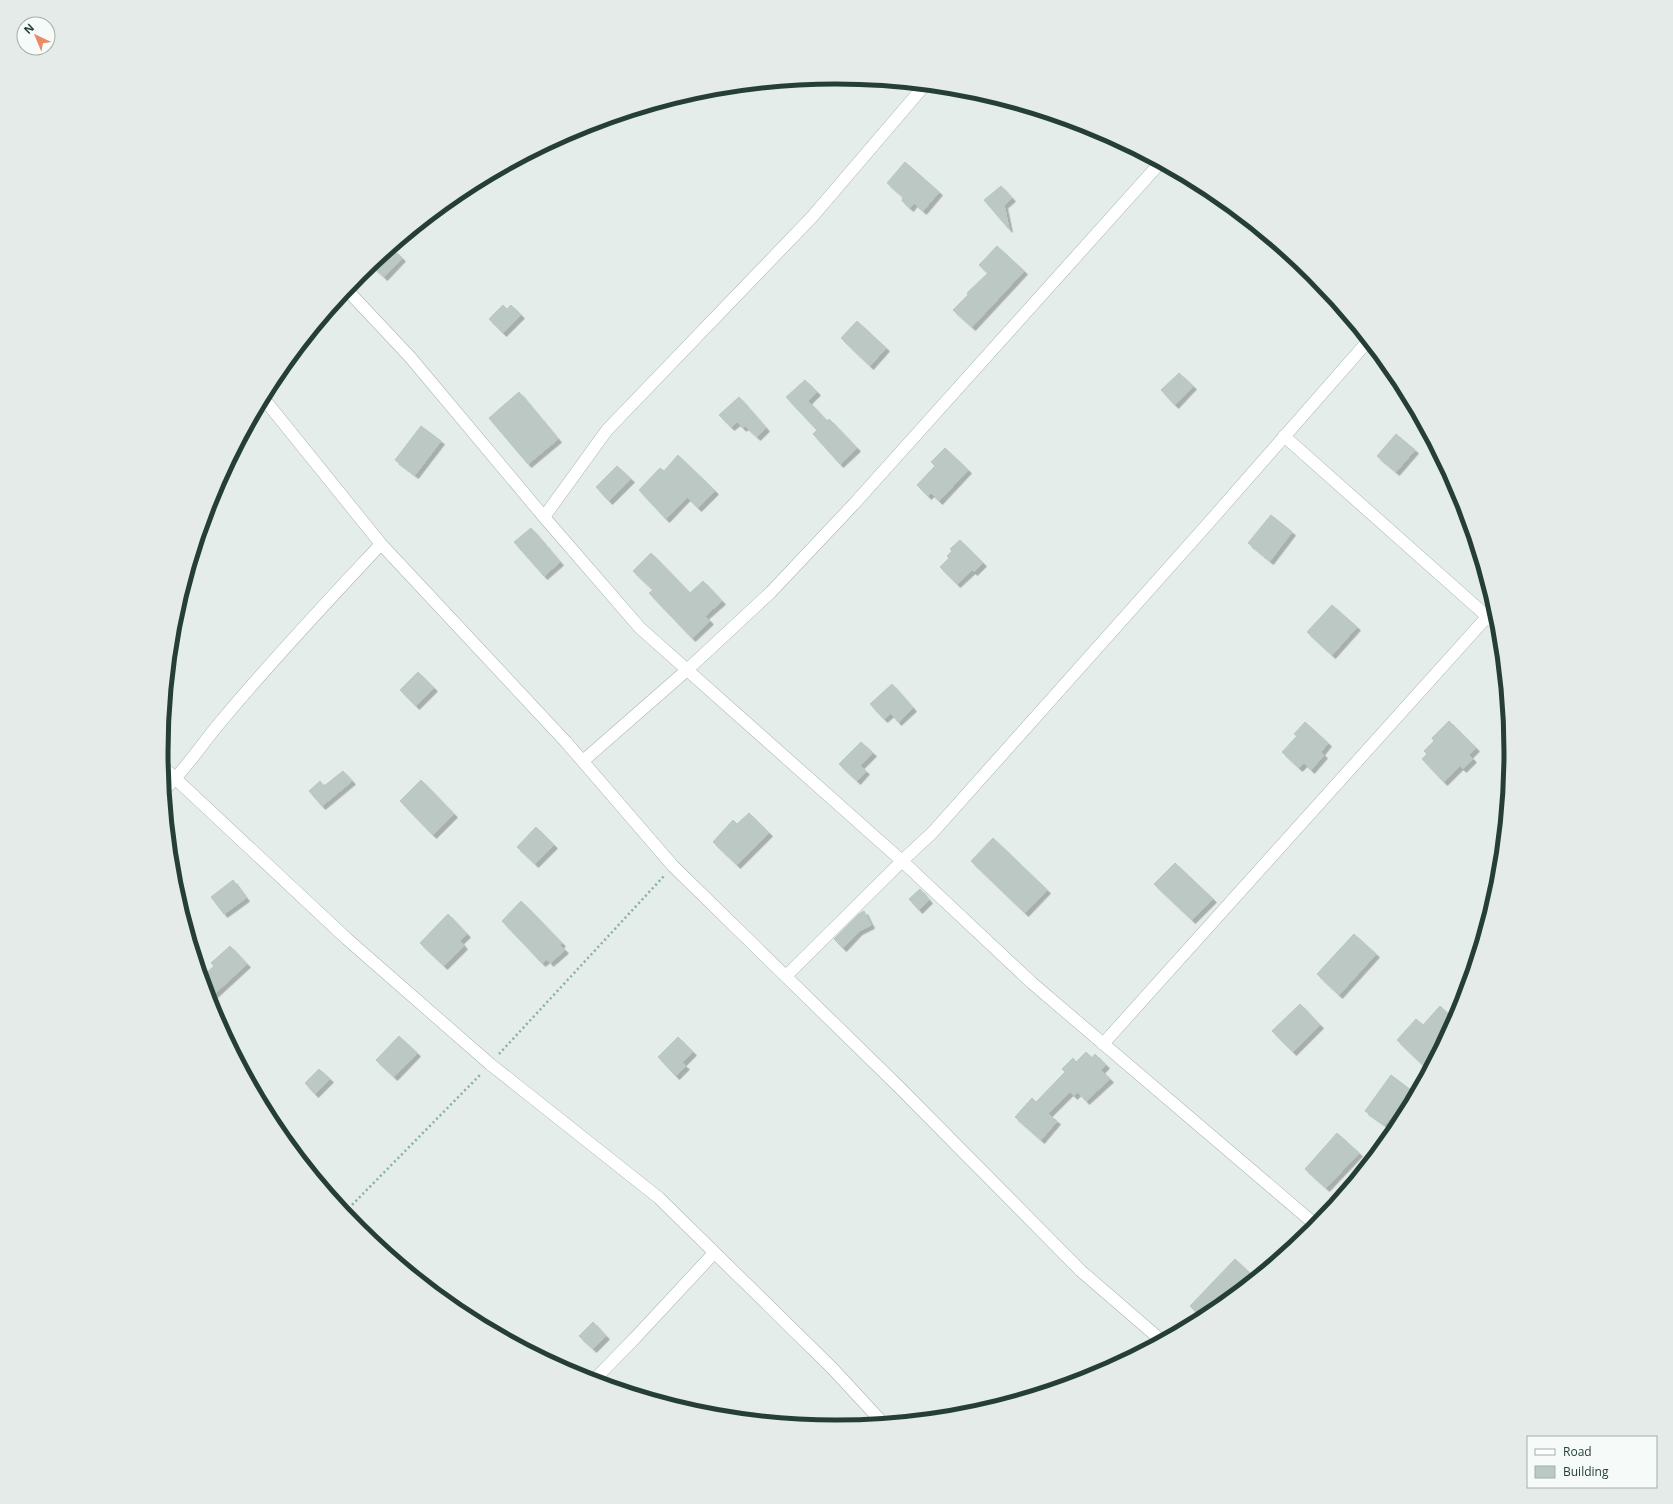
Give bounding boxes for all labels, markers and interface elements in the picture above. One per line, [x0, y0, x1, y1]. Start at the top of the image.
north arrow [16, 16, 56, 56]
text: N [20, 20, 37, 37]
legend [1527, 1436, 1657, 1488]
text: Road [1563, 1443, 1592, 1460]
text: Building [1563, 1463, 1609, 1480]

